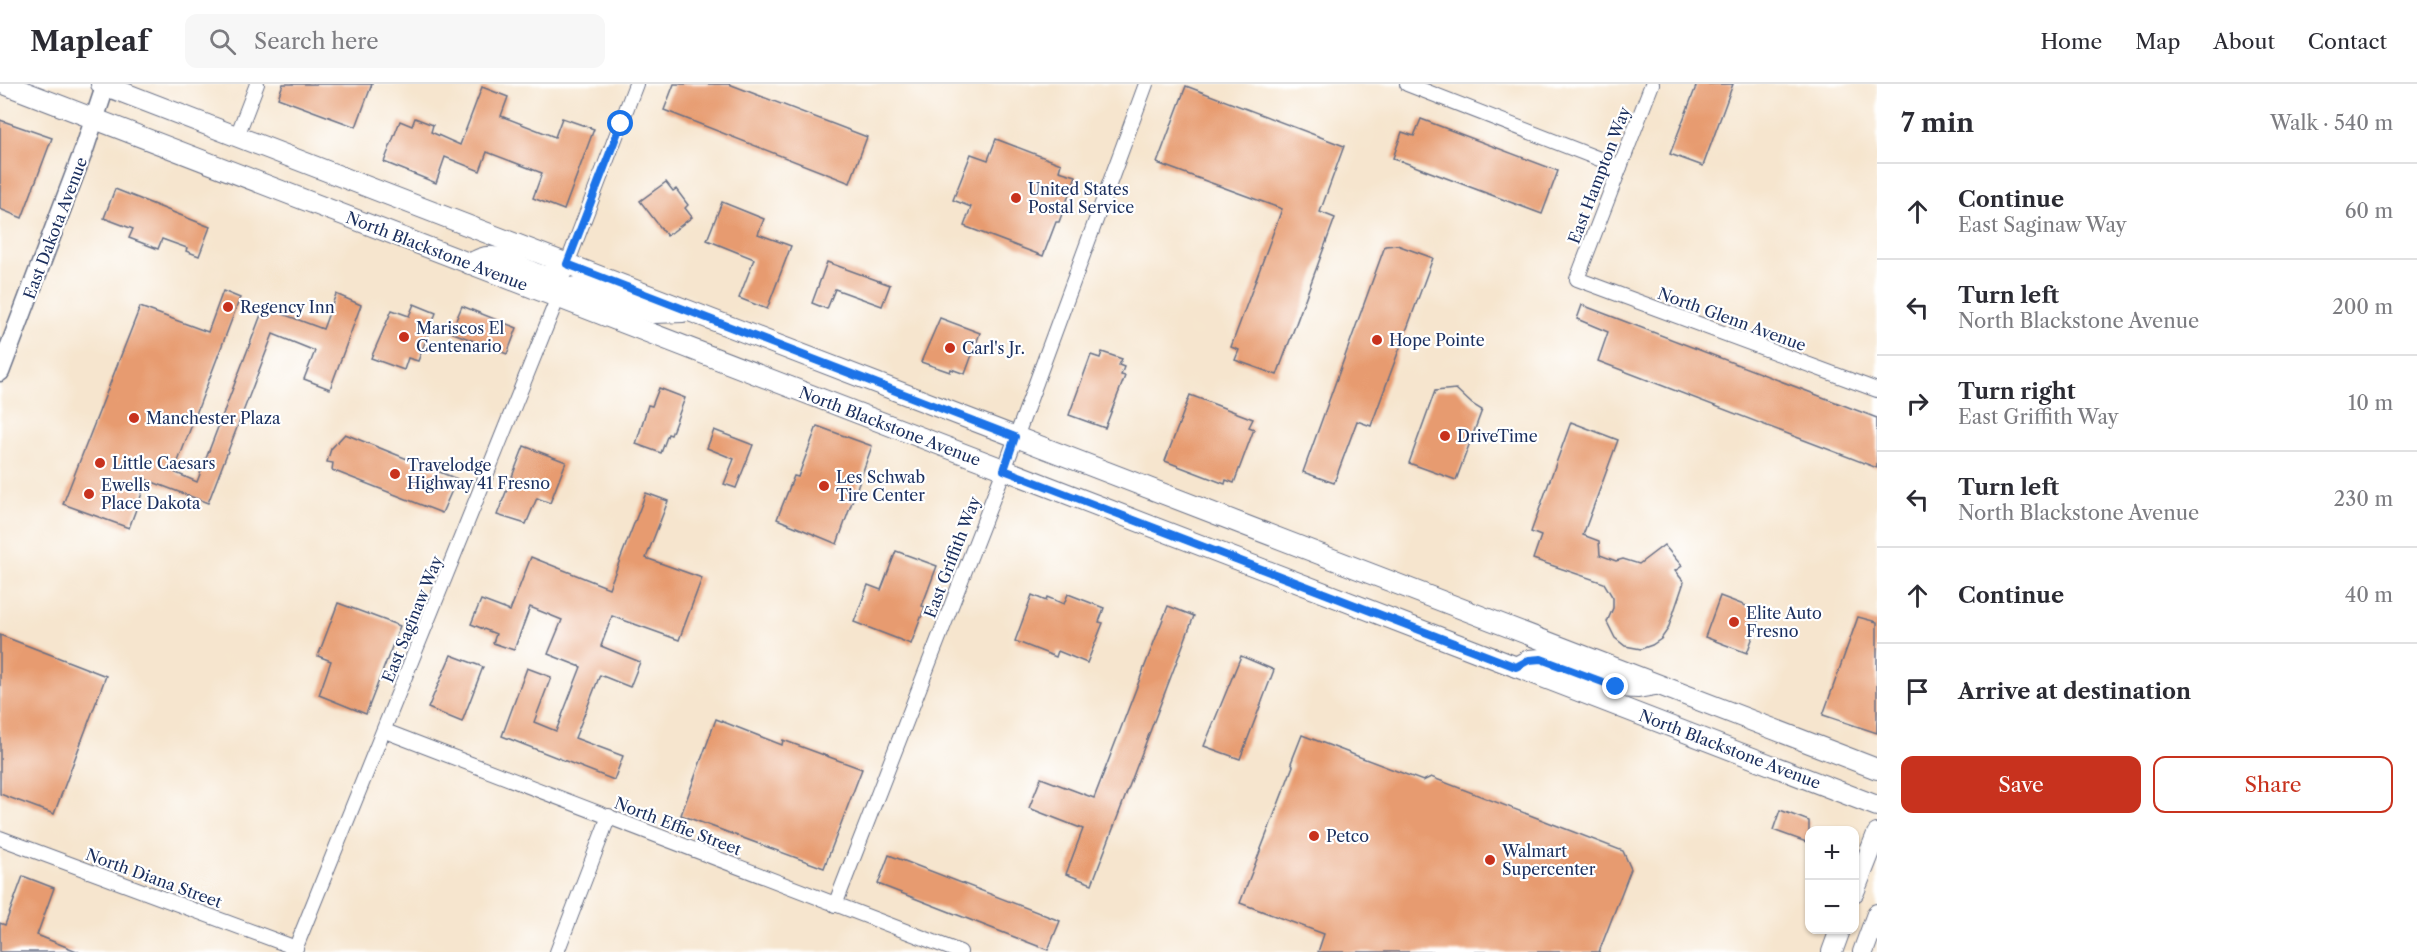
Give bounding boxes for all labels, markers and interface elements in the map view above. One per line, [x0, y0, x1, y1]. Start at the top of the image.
search box [185, 14, 605, 68]
text: Mapleaf [30, 24, 149, 58]
icon: search [206, 25, 239, 58]
text: Search here [254, 28, 379, 55]
text: Home [2041, 29, 2102, 54]
text: Map [2135, 29, 2180, 54]
text: About [2213, 29, 2275, 54]
text: Contact [2308, 29, 2387, 54]
street label: East Hampton Way [1564, 103, 1635, 246]
text: 7 min [1901, 107, 1974, 139]
route start [607, 110, 633, 136]
text: Walk · 540 m [2270, 111, 2393, 135]
street label: East Dakota Avenue [19, 154, 91, 302]
place label: United States Postal Service [1028, 179, 1134, 217]
text: Continue [1958, 186, 2064, 213]
marker: United States Postal Service [1009, 191, 1023, 205]
icon: ahead [1901, 195, 1934, 228]
text: 60 m [2345, 199, 2393, 223]
street label: North Blackstone Avenue [343, 207, 531, 295]
text: East Saginaw Way [1958, 213, 2127, 237]
text: Turn left [1958, 282, 2059, 309]
street label: North Glenn Avenue [1655, 283, 1809, 355]
icon: left [1901, 291, 1934, 324]
text: 200 m [2332, 295, 2393, 319]
place label: Regency Inn [240, 297, 335, 317]
marker: Regency Inn [221, 300, 235, 314]
text: North Blackstone Avenue [1958, 309, 2199, 333]
place label: Mariscos El Centenario [416, 318, 505, 356]
marker: Mariscos El Centenario [397, 330, 411, 344]
place label: Hope Pointe [1389, 330, 1485, 350]
marker: Hope Pointe [1370, 333, 1384, 347]
place label: Carl's Jr. [962, 338, 1025, 358]
marker: Carl's Jr. [943, 341, 957, 355]
text: Turn right [1958, 378, 2076, 405]
street label: North Blackstone Avenue [796, 382, 984, 470]
icon: right [1901, 387, 1934, 420]
text: 10 m [2348, 391, 2393, 415]
text: East Griffith Way [1958, 405, 2119, 429]
place label: Manchester Plaza [146, 408, 281, 428]
marker: Manchester Plaza [127, 411, 141, 425]
place label: DriveTime [1457, 426, 1538, 446]
marker: DriveTime [1438, 429, 1452, 443]
place label: Little Caesars [112, 453, 216, 473]
place label: Travelodge Highway 41 Fresno [407, 455, 550, 493]
marker: Little Caesars [93, 456, 107, 470]
marker: Travelodge Highway 41 Fresno [388, 467, 402, 481]
place label: Les Schwab Tire Center [836, 467, 925, 505]
text: Turn left [1958, 474, 2059, 501]
place label: Ewells Place Dakota [101, 475, 201, 513]
marker: Les Schwab Tire Center [817, 479, 831, 493]
icon: left [1901, 483, 1934, 516]
marker: Ewells Place Dakota [82, 487, 96, 501]
text: 230 m [2334, 487, 2393, 511]
street label: East Griffith Way [920, 492, 985, 621]
text: North Blackstone Avenue [1958, 501, 2199, 525]
street label: East Saginaw Way [377, 552, 447, 685]
icon: ahead [1901, 579, 1934, 612]
text: Continue [1958, 582, 2064, 609]
text: 40 m [2345, 583, 2393, 607]
place label: Elite Auto Fresno [1746, 603, 1822, 641]
marker: Elite Auto Fresno [1727, 615, 1741, 629]
route end [1602, 673, 1628, 699]
icon: arrive [1901, 675, 1934, 708]
text: Arrive at destination [1958, 678, 2191, 705]
street label: North Blackstone Avenue [1636, 705, 1824, 793]
button: Save [1901, 756, 2141, 813]
button: Share [2153, 756, 2393, 813]
street label: North Effie Street [612, 793, 745, 860]
place label: Petco [1326, 826, 1369, 846]
map controls [1805, 826, 1859, 934]
button: + [1805, 826, 1859, 880]
marker: Petco [1307, 829, 1321, 843]
place label: Walmart Supercenter [1501, 841, 1596, 879]
street label: North Diana Street [83, 844, 225, 912]
marker: Walmart Supercenter [1483, 853, 1497, 867]
button: − [1805, 880, 1859, 934]

